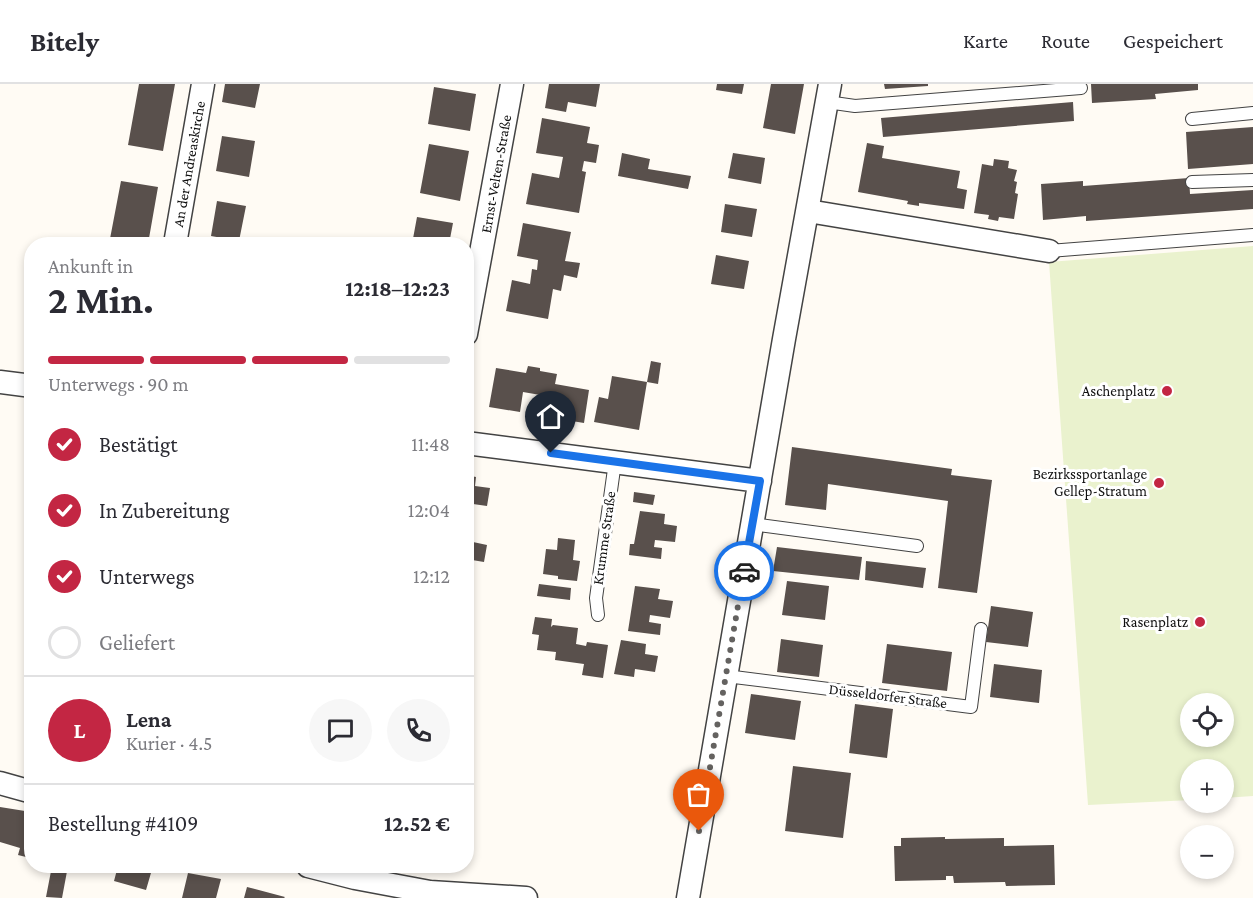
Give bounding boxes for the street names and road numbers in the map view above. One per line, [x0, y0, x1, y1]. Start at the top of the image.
street label: An der Andreaskirche [170, 99, 208, 228]
street label: Ernst-Velten-Straße [478, 113, 514, 234]
street label: Krumme Straße [590, 490, 619, 586]
street label: Düsseldorfer Straße [828, 681, 948, 711]

